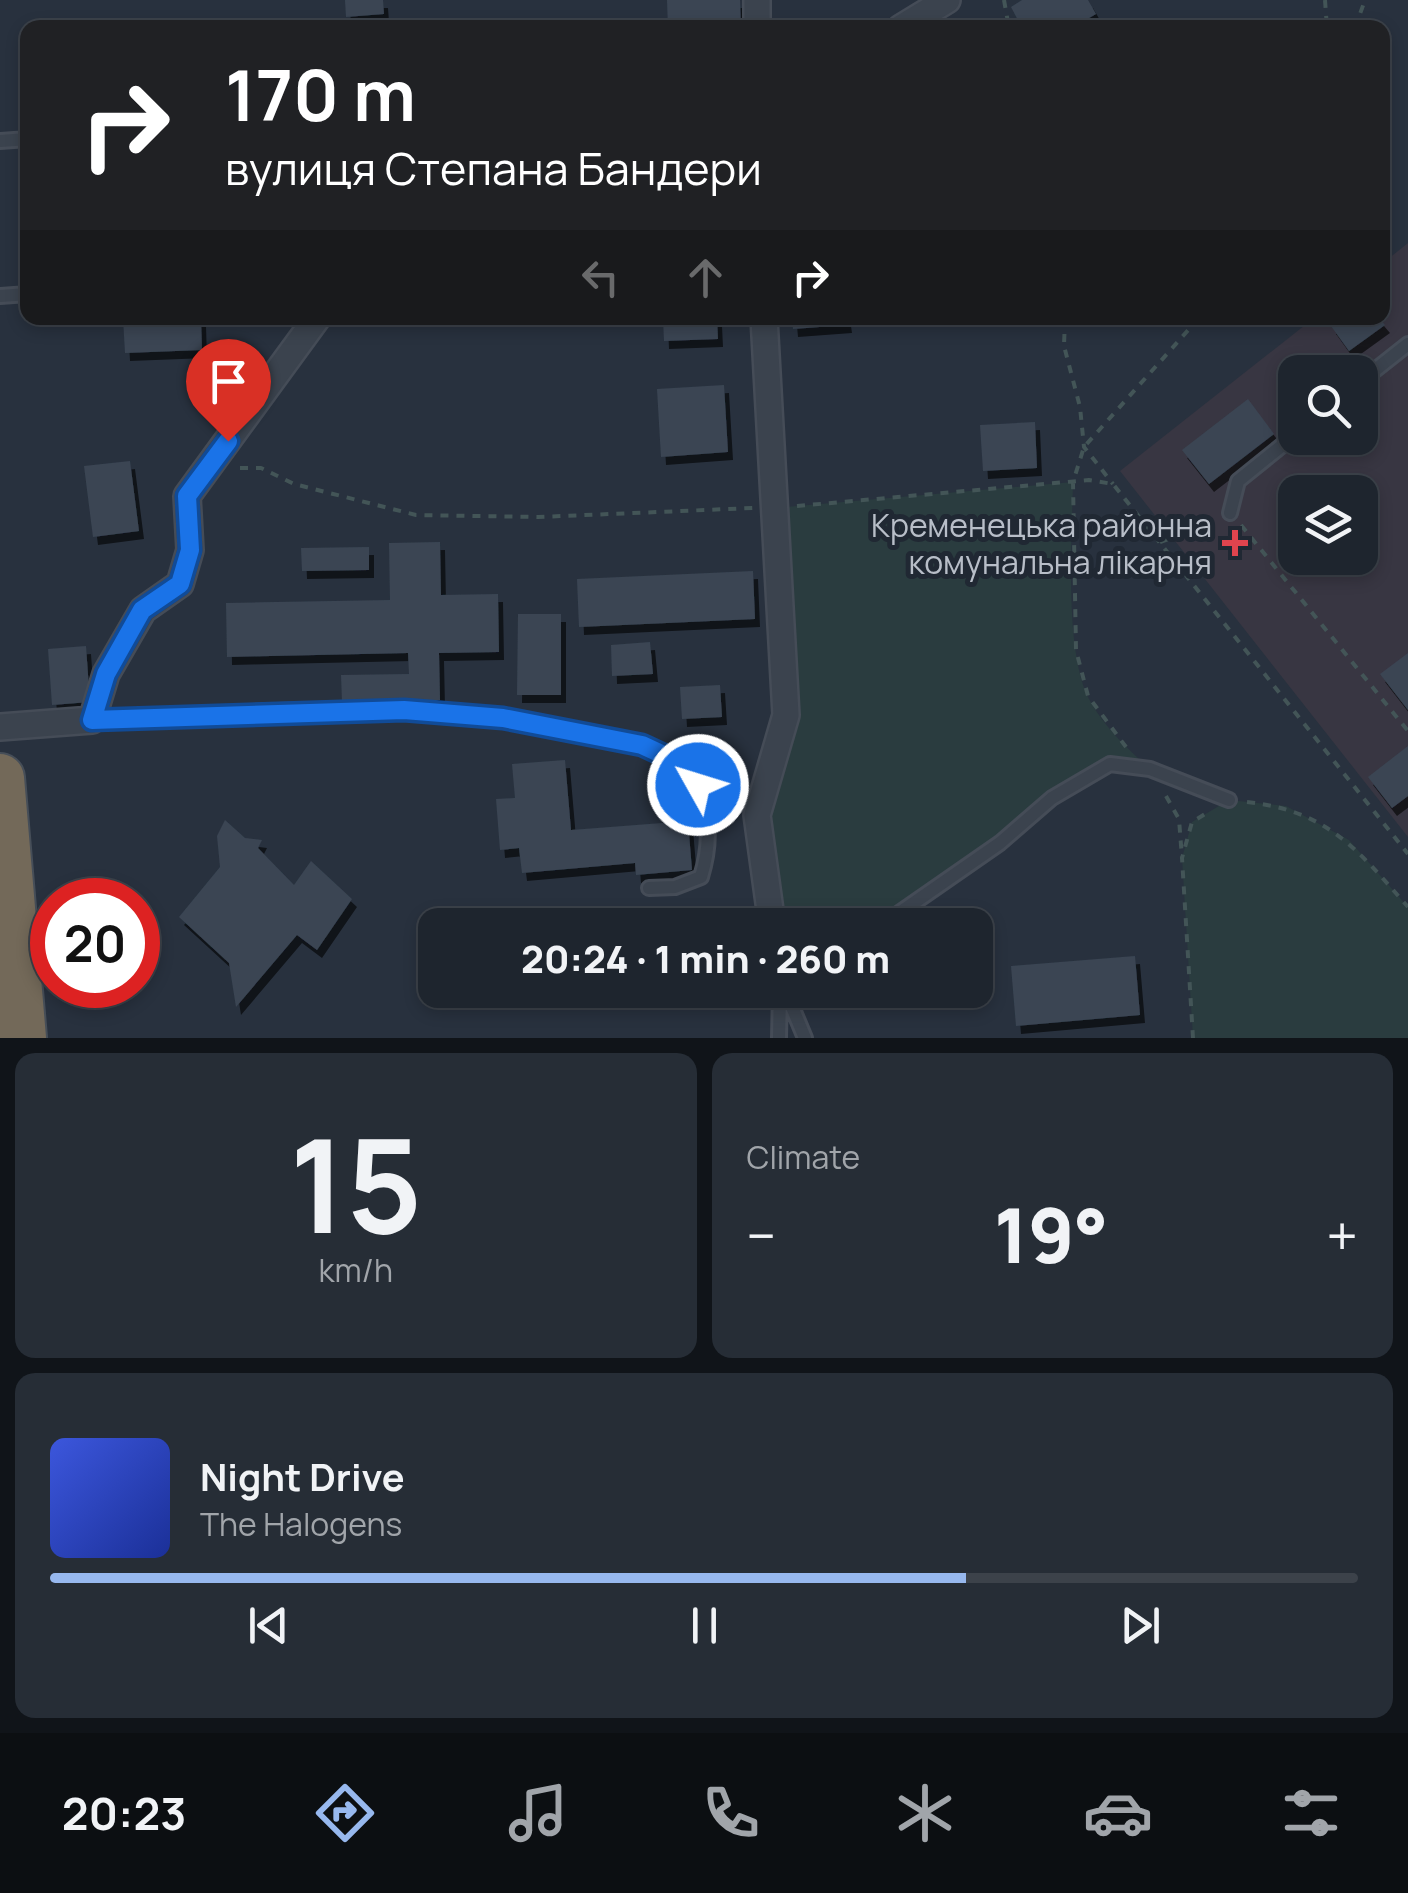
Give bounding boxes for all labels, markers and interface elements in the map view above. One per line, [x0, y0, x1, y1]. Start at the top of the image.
text: 170 m [225, 46, 416, 142]
icon: right [60, 60, 190, 190]
text: вулиця Степана Бандери [225, 137, 762, 199]
icon: left [573, 250, 628, 305]
icon: ahead [678, 250, 733, 305]
icon: right [783, 250, 838, 305]
pin [186, 339, 271, 442]
icon: arrive [201, 354, 256, 409]
map controls [1278, 355, 1378, 575]
button: search [1278, 355, 1378, 455]
button: layers [1278, 475, 1378, 575]
place label: Кременецька районна комунальна лікарня [871, 503, 1212, 584]
marker: Кременецька районна комунальна лікарня [1222, 530, 1248, 556]
position arrow [646, 733, 750, 837]
speed limit sign: 20 [30, 878, 160, 1008]
text: 20:24 · 1 min · 260 m [521, 932, 890, 984]
text: 15 [289, 1094, 422, 1272]
text: Climate [747, 1135, 860, 1179]
text: 19° [994, 1183, 1108, 1286]
text: − [747, 1197, 776, 1273]
text: + [1326, 1197, 1358, 1273]
text: km/h [319, 1248, 393, 1292]
text: Night Drive [200, 1450, 405, 1502]
text: The Halogens [200, 1502, 402, 1546]
icon: previous [241, 1598, 296, 1653]
icon: pause [677, 1598, 732, 1653]
icon: next [1113, 1598, 1168, 1653]
icon: directions [310, 1778, 380, 1848]
icon: music [503, 1778, 573, 1848]
icon: phone [696, 1778, 766, 1848]
icon: climate [890, 1778, 960, 1848]
icon: car [1083, 1778, 1153, 1848]
icon: filters [1276, 1778, 1346, 1848]
text: 20:23 [62, 1782, 186, 1844]

